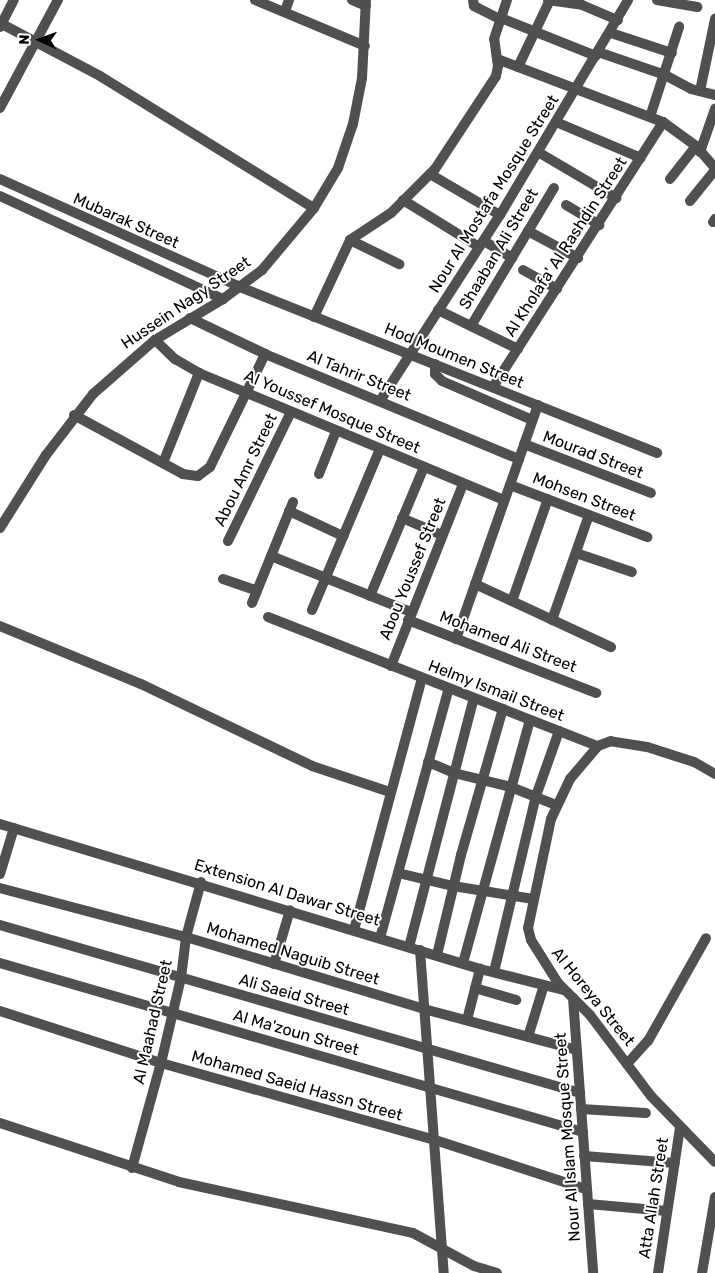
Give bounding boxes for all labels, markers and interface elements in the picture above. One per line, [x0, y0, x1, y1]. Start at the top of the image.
north arrow [15, 15, 65, 65]
text: N [16, 34, 33, 45]
street label: Nour Al Mostafa Mosque Street [425, 91, 563, 297]
street label: Al Kholafa' Al Rashdin Street [501, 153, 631, 341]
street label: Shaaban Ali Street [455, 185, 543, 313]
street label: Mubarak Street [70, 189, 182, 253]
street label: Hussein Nagy Street [117, 252, 255, 354]
street label: Hod Moumen Street [382, 319, 526, 393]
street label: Al Tahrir Street [304, 346, 414, 406]
street label: Al Youssef Mosque Street [241, 366, 423, 458]
street label: Abou Amr Street [210, 410, 282, 530]
street label: Mourad Street [540, 427, 646, 483]
street label: Mohsen Street [530, 469, 638, 525]
street label: Abou Youssef Street [376, 495, 450, 643]
street label: Mohamed Ali Street [437, 607, 579, 677]
street label: Helmy Ismail Street [425, 656, 567, 726]
street label: Extension Al Dawar Street [191, 855, 383, 931]
street label: Mohamed Naguib Street [204, 919, 382, 989]
street label: Al Horeya Street [547, 944, 639, 1050]
street label: Al Maahad Street [129, 958, 177, 1086]
street label: Ali Saeid Street [237, 970, 351, 1020]
street label: Al Ma'zoun Street [231, 1006, 361, 1060]
street label: Nour Al Islam Mosque Street [551, 1031, 585, 1243]
street label: Mohamed Saeid Hassn Street [189, 1047, 405, 1125]
street label: Atta Allah Street [635, 1136, 673, 1260]

